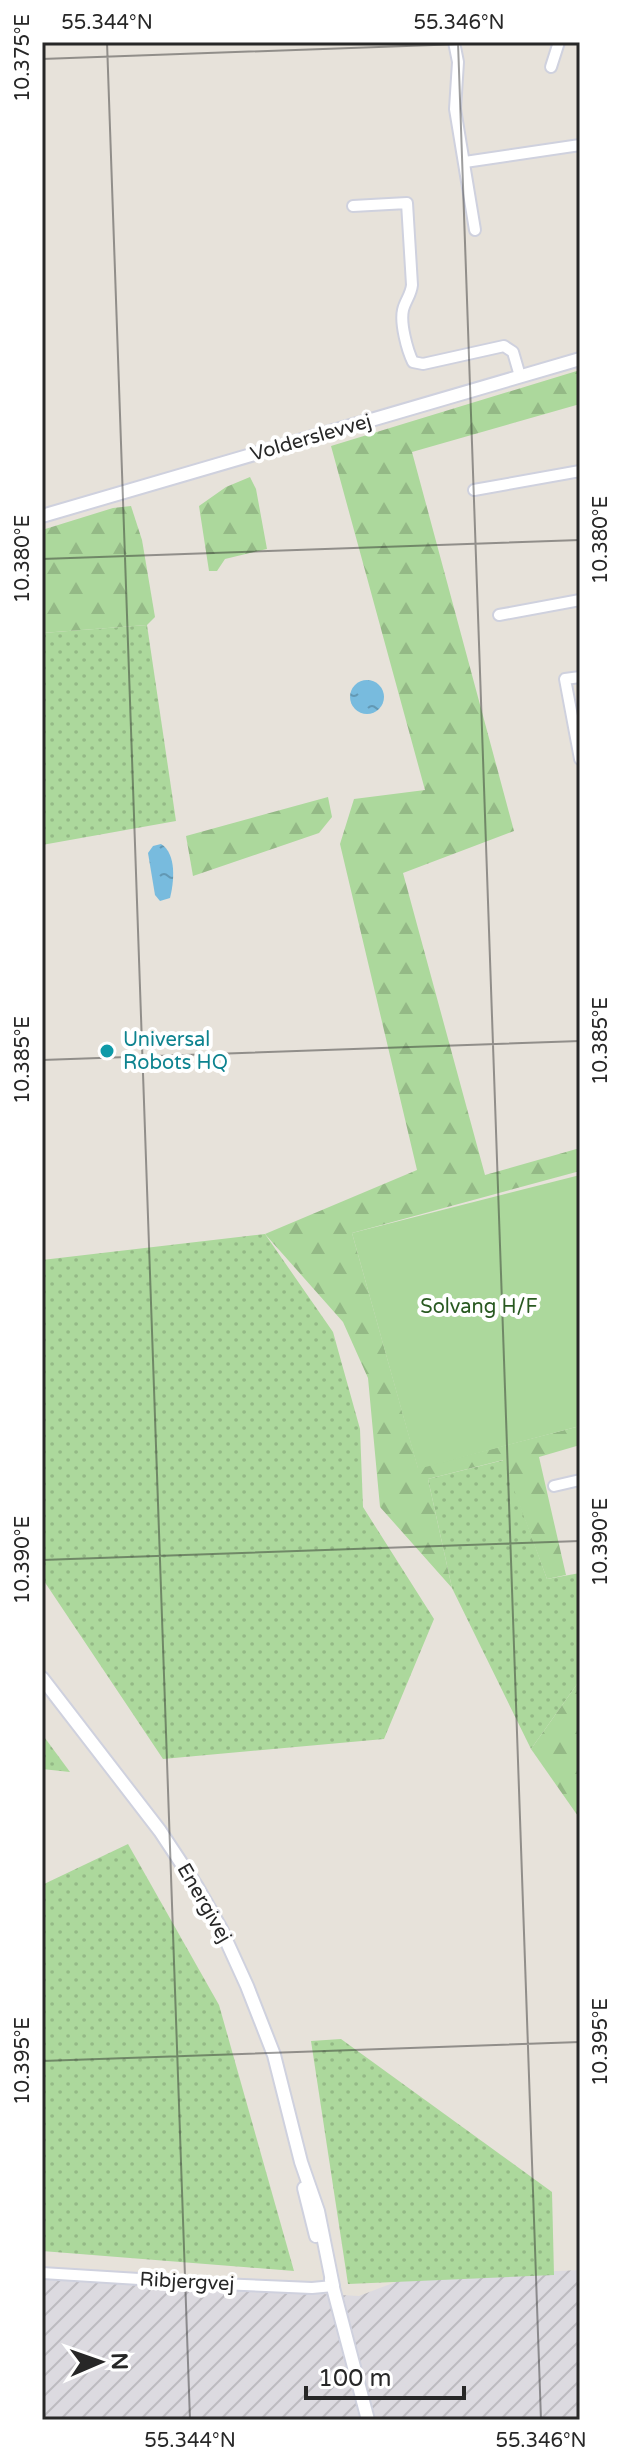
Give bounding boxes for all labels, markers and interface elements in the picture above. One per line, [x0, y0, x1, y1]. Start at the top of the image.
text: 55.344°N [61, 11, 153, 35]
text: 55.346°N [413, 11, 505, 35]
text: 10.375°E [11, 14, 35, 102]
street label: Volderslevvej [248, 409, 374, 467]
text: 10.380°E [589, 496, 613, 584]
text: 10.380°E [11, 515, 35, 603]
text: 10.385°E [589, 997, 613, 1085]
text: 10.385°E [11, 1016, 35, 1104]
place label: Universal Robots HQ [123, 1028, 228, 1075]
marker: Universal Robots HQ [98, 1042, 116, 1060]
park label: Solvang H/F [420, 1295, 538, 1319]
text: 10.390°E [589, 1498, 613, 1586]
text: 10.390°E [11, 1516, 35, 1604]
street label: Energivej [172, 1859, 236, 1947]
text: 10.395°E [589, 1998, 613, 2086]
text: 10.395°E [11, 2017, 35, 2105]
street label: Ribjergvej [139, 2268, 235, 2296]
north arrow [60, 2322, 140, 2402]
scale bar [306, 2350, 464, 2400]
text: N [106, 2352, 132, 2371]
text: 100 m [318, 2364, 392, 2393]
text: 55.344°N [144, 2429, 236, 2453]
text: 55.346°N [495, 2429, 587, 2453]

